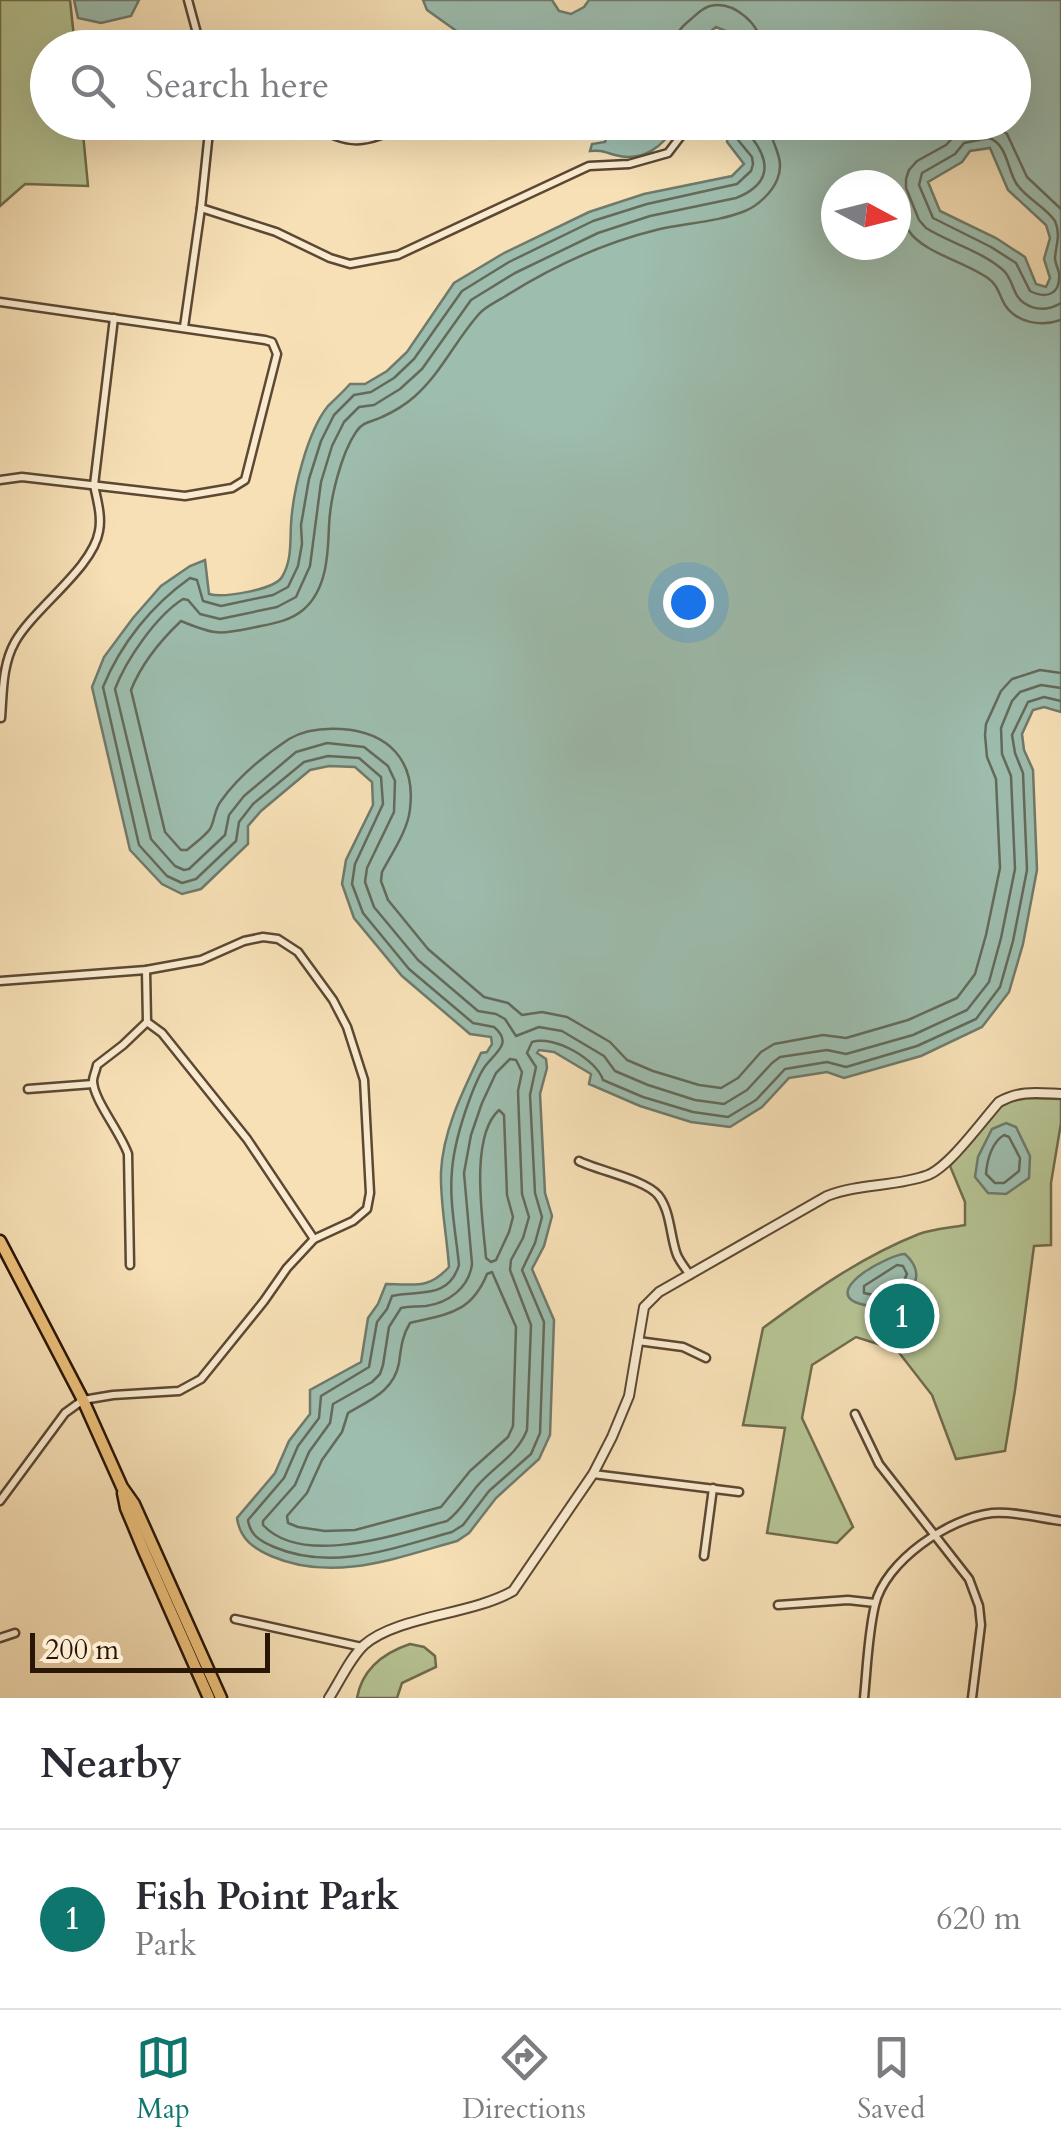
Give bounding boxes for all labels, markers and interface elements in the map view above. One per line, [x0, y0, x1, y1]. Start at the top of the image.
search box [30, 30, 1031, 140]
icon: search [65, 58, 120, 113]
text: Search here [145, 59, 329, 111]
north arrow [821, 170, 911, 260]
your location [663, 577, 714, 628]
pin: 1 [870, 1278, 934, 1354]
scale bar [30, 1628, 270, 1672]
text: 200 m [45, 1631, 119, 1669]
text: Nearby [40, 1735, 182, 1792]
text: Fish Point Park [135, 1871, 399, 1923]
text: 1 [64, 1897, 81, 1941]
text: 620 m [936, 1897, 1021, 1941]
text: Park [135, 1923, 197, 1967]
tab: Map [136, 2030, 191, 2128]
tab: Directions [462, 2030, 586, 2128]
tab: Saved [857, 2030, 925, 2128]

